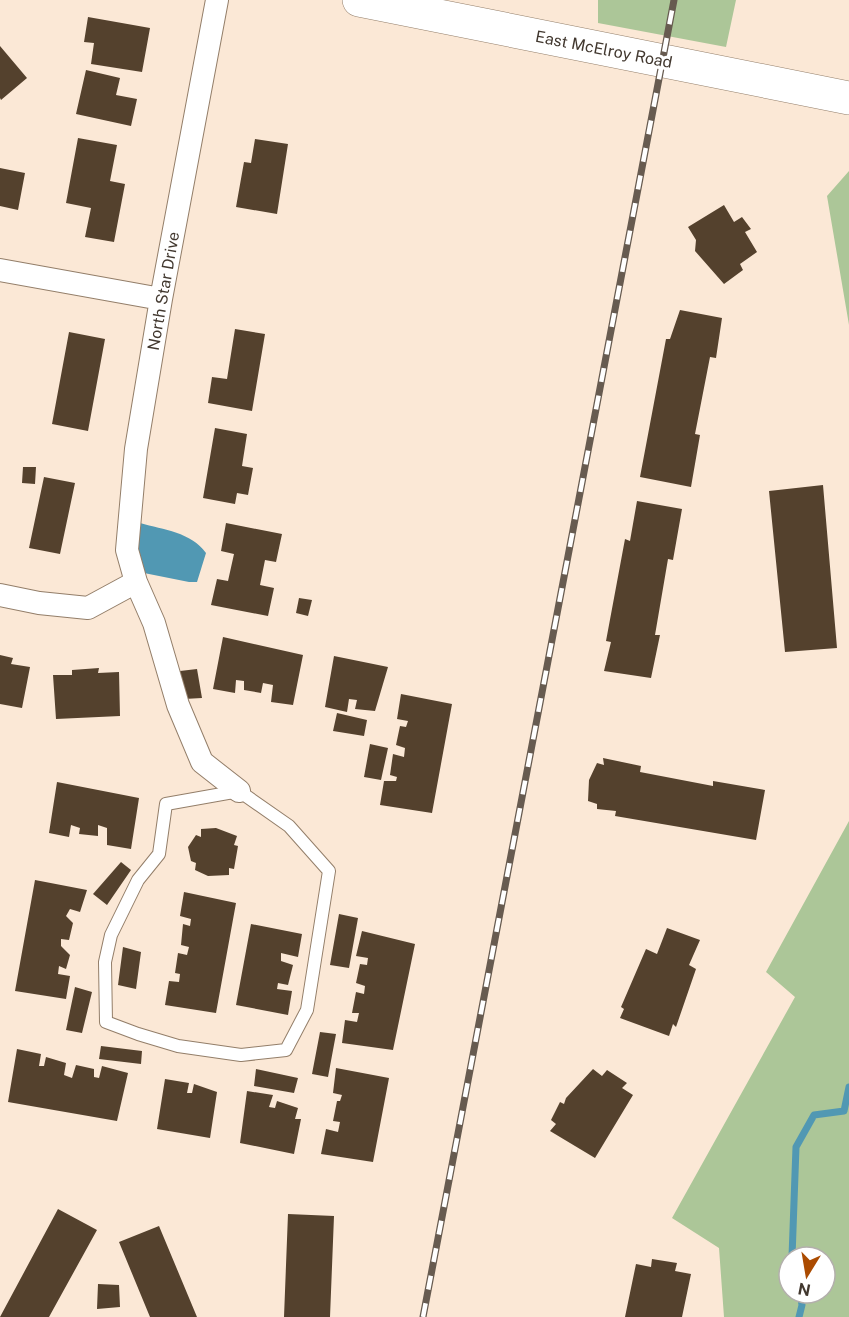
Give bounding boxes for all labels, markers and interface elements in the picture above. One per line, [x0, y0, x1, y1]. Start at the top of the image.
street label: East McElroy Road [534, 27, 674, 72]
street label: North Star Drive [144, 230, 183, 352]
north arrow [777, 1245, 837, 1305]
text: N [796, 1279, 812, 1300]

